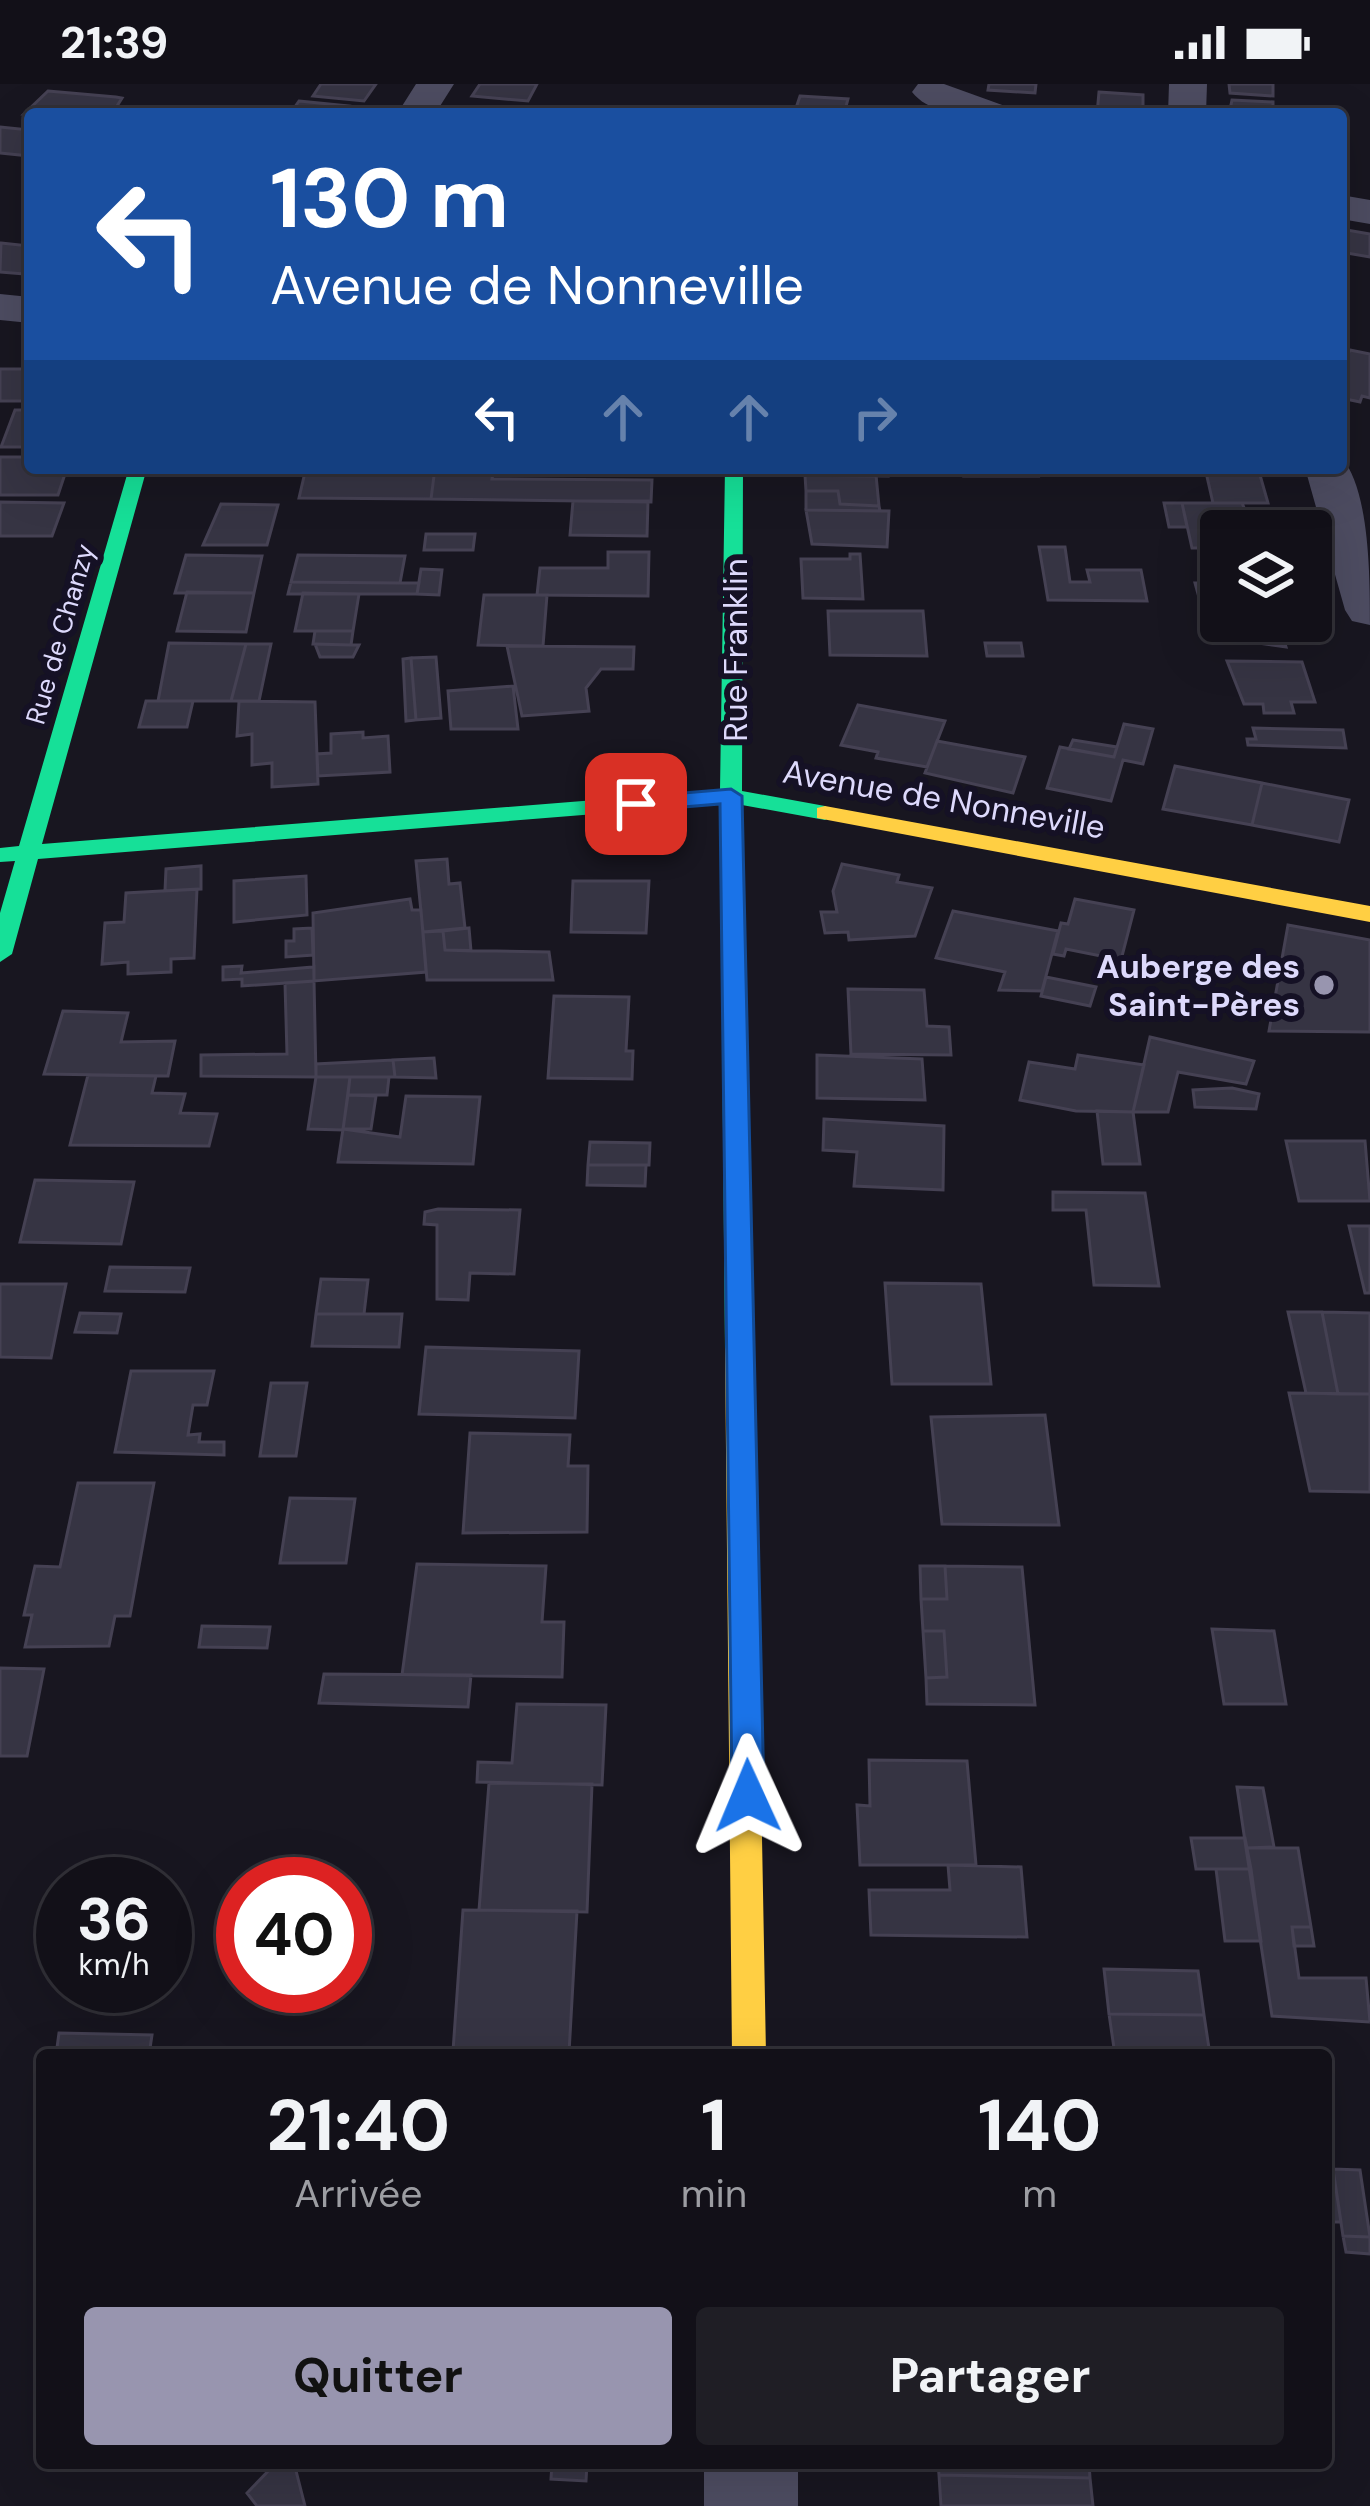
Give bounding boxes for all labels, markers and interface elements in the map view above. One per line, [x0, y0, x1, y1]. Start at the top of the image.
text: 21:39 [60, 13, 168, 72]
text: 130 m [270, 144, 509, 253]
icon: left [72, 156, 228, 312]
text: Avenue de Nonneville [270, 250, 804, 321]
icon: left [464, 384, 530, 450]
icon: ahead [590, 384, 656, 450]
icon: ahead [716, 384, 782, 450]
icon: right [842, 384, 908, 450]
map controls [1200, 510, 1332, 642]
button: layers [1200, 510, 1332, 642]
street label: Rue de Chanzy [18, 540, 102, 728]
street label: Rue Franklin [714, 558, 757, 742]
street label: Avenue de Nonneville [780, 750, 1108, 848]
pin [585, 753, 687, 855]
icon: arrive [603, 771, 669, 837]
place label: Auberge des Saint-Pères [1096, 945, 1300, 1026]
marker: Auberge des Saint-Pères [1311, 972, 1337, 998]
position arrow [685, 1733, 811, 1859]
speed limit sign: 40 [216, 1857, 372, 2013]
text: 36 [77, 1880, 151, 1959]
text: km/h [79, 1945, 149, 1984]
text: 21:40 [267, 2079, 450, 2172]
text: 1 [701, 2079, 727, 2172]
text: 140 [978, 2079, 1101, 2172]
text: Arrivée [294, 2168, 422, 2219]
text: min [681, 2168, 747, 2219]
text: m [1022, 2168, 1057, 2219]
button: Quitter [84, 2307, 672, 2445]
button: Partager [696, 2307, 1284, 2445]

